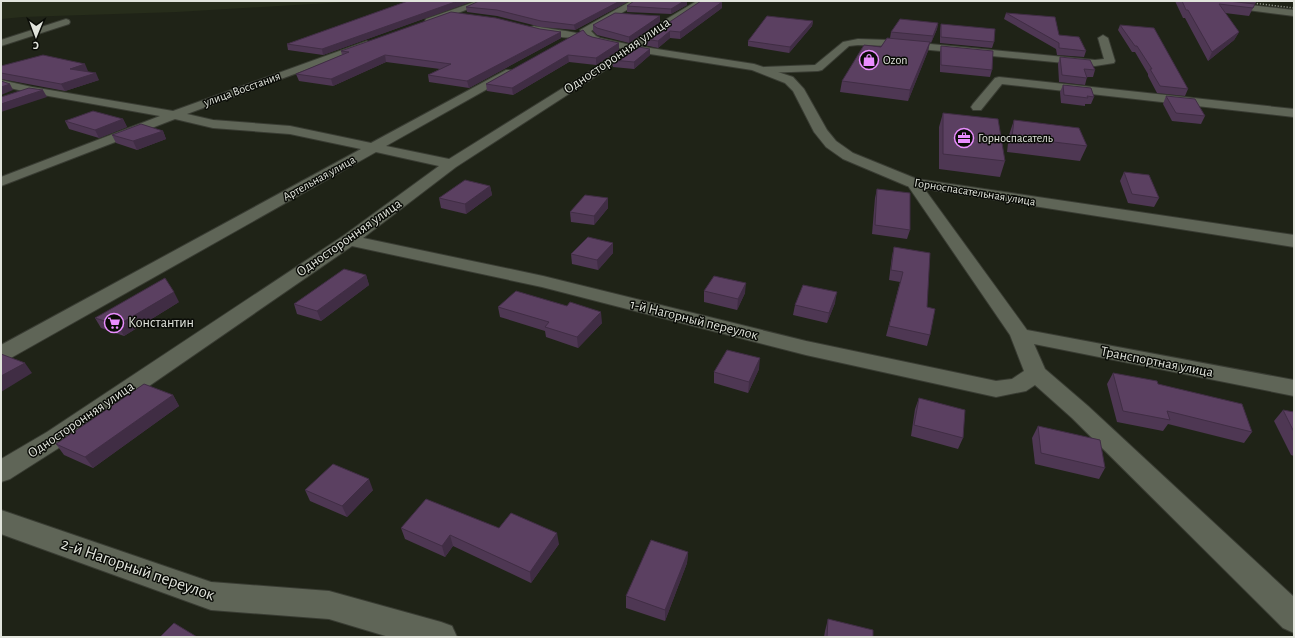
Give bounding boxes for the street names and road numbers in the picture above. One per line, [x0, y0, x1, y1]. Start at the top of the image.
street label: Односторонняя улица [561, 15, 673, 97]
street label: улица Восстания [201, 70, 282, 110]
street label: Артельная улица [281, 153, 358, 204]
street label: Горноспасательная улица [913, 176, 1037, 209]
street label: Односторонняя улица [294, 196, 405, 280]
street label: 1-й Нагорный переулок [629, 297, 760, 343]
street label: Транспортная улица [1100, 344, 1215, 380]
street label: Односторонняя улица [25, 379, 137, 461]
street label: 2-й Нагорный переулок [59, 535, 217, 604]

